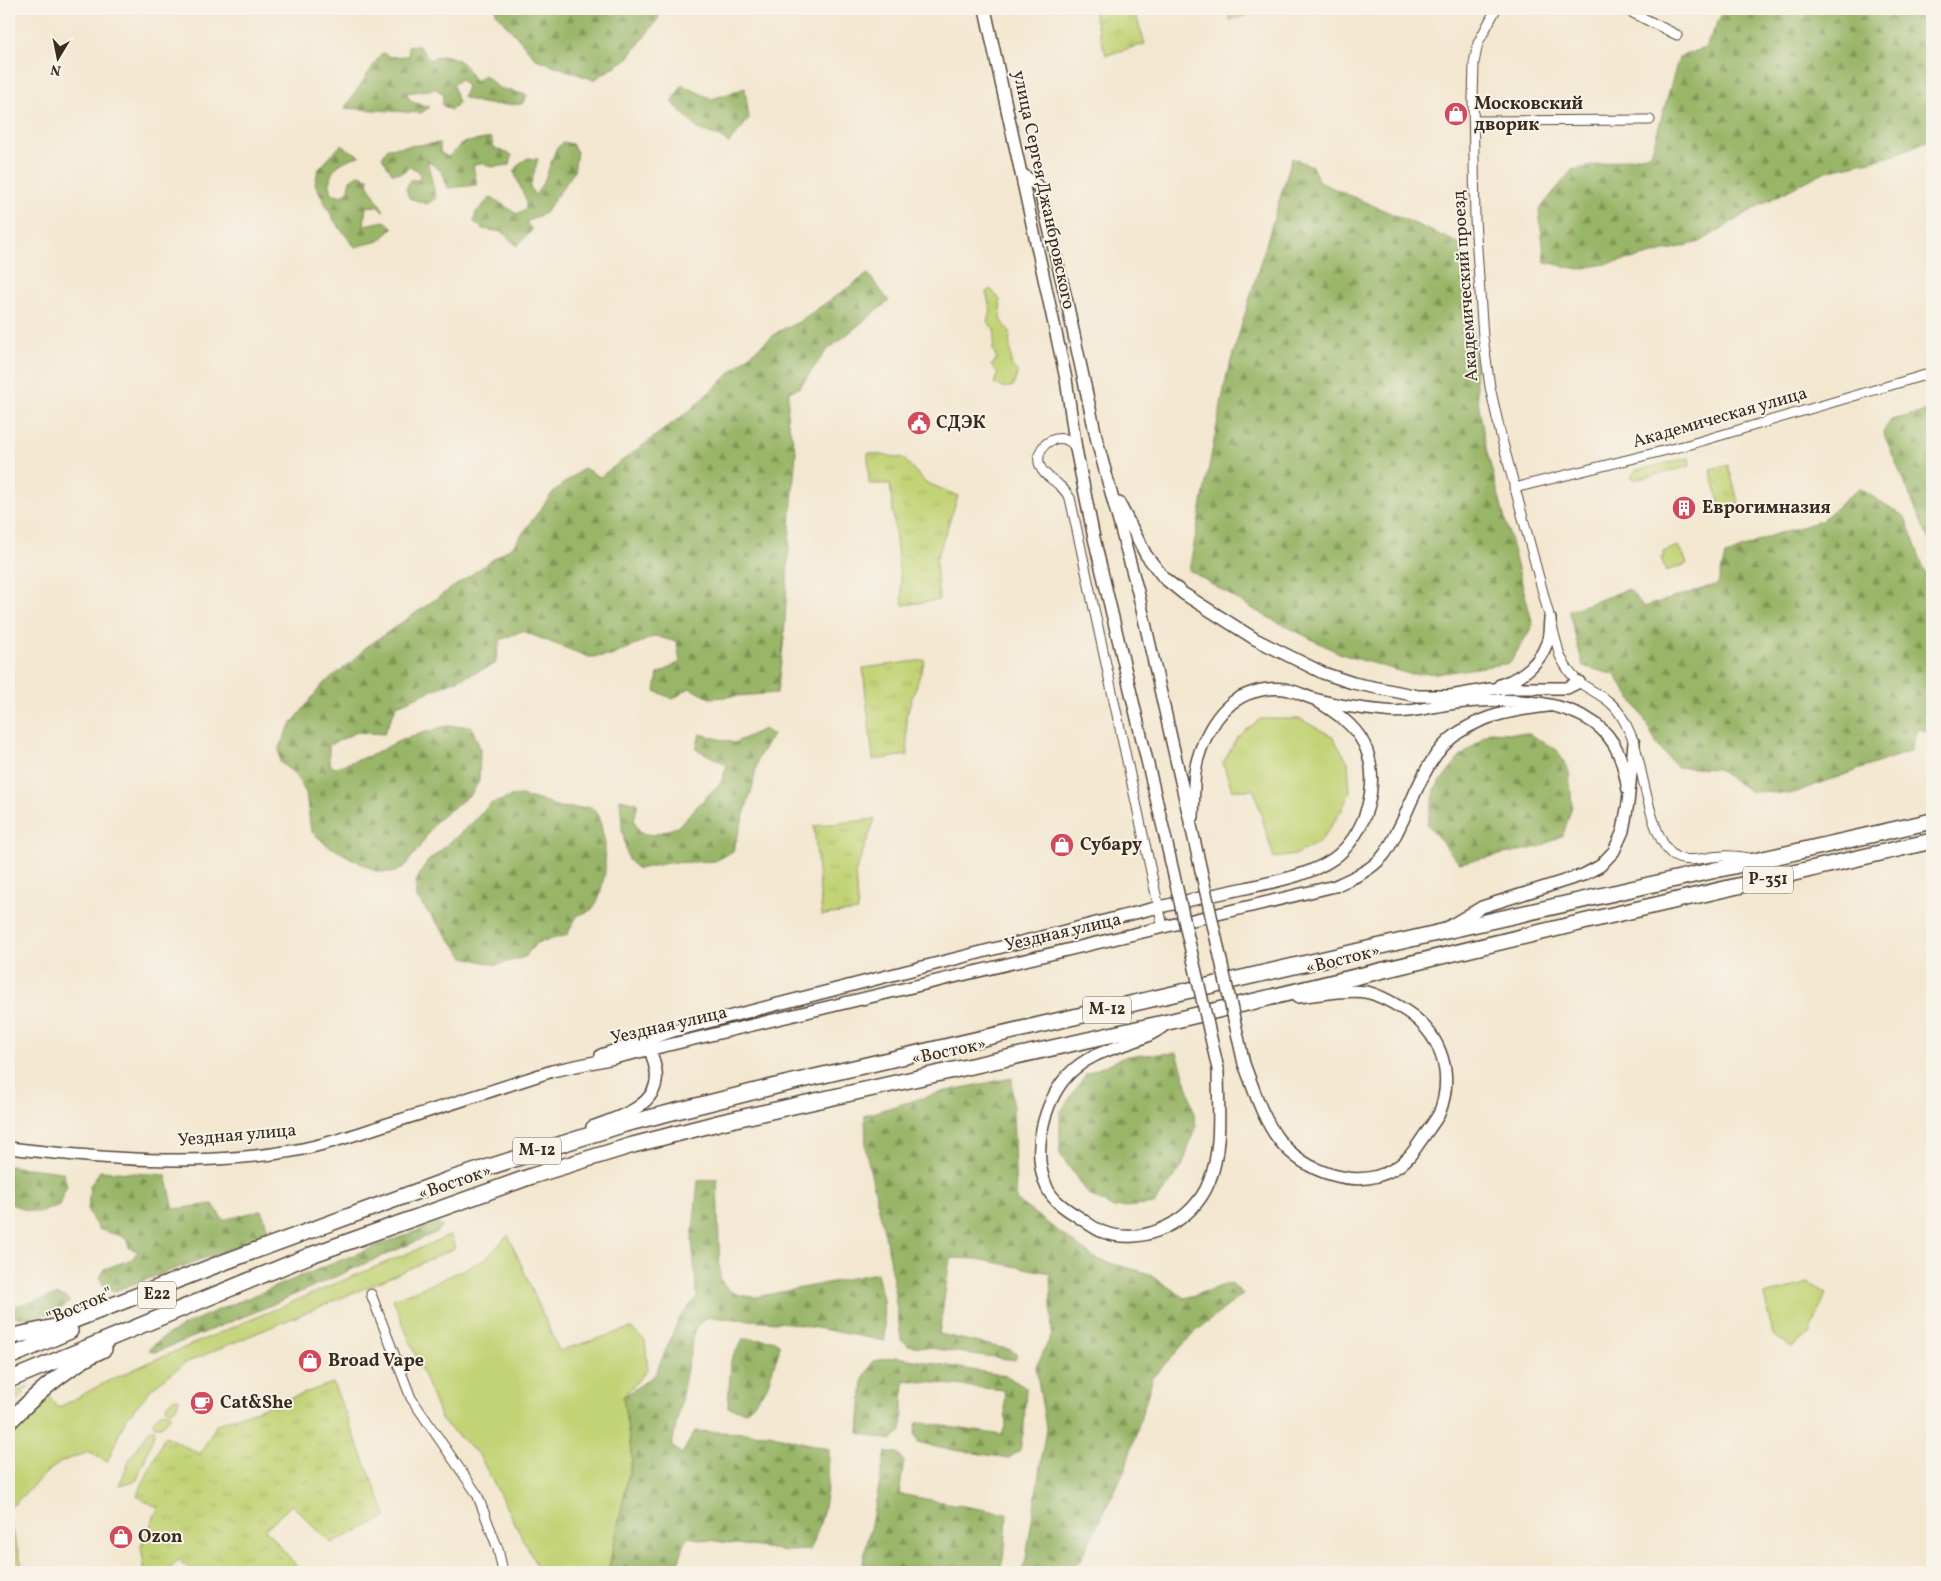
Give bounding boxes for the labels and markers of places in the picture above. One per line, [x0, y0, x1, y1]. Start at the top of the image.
place label: Московский дворик [1474, 92, 1583, 138]
shop icon: Московский дворик [1443, 101, 1469, 127]
public building icon: СДЭК [906, 410, 932, 436]
place label: СДЭК [936, 411, 986, 436]
building icon: Еврогимназия [1671, 495, 1697, 521]
place label: Еврогимназия [1702, 496, 1831, 521]
shop icon: Субару [1049, 832, 1075, 858]
place label: Субару [1080, 833, 1142, 858]
shop icon: Broad Vape [297, 1348, 323, 1374]
place label: Broad Vape [328, 1349, 424, 1374]
cafe icon: Cat&She [189, 1390, 215, 1416]
place label: Cat&She [220, 1391, 293, 1416]
shop icon: Ozon [108, 1524, 134, 1550]
place label: Ozon [138, 1525, 183, 1550]

